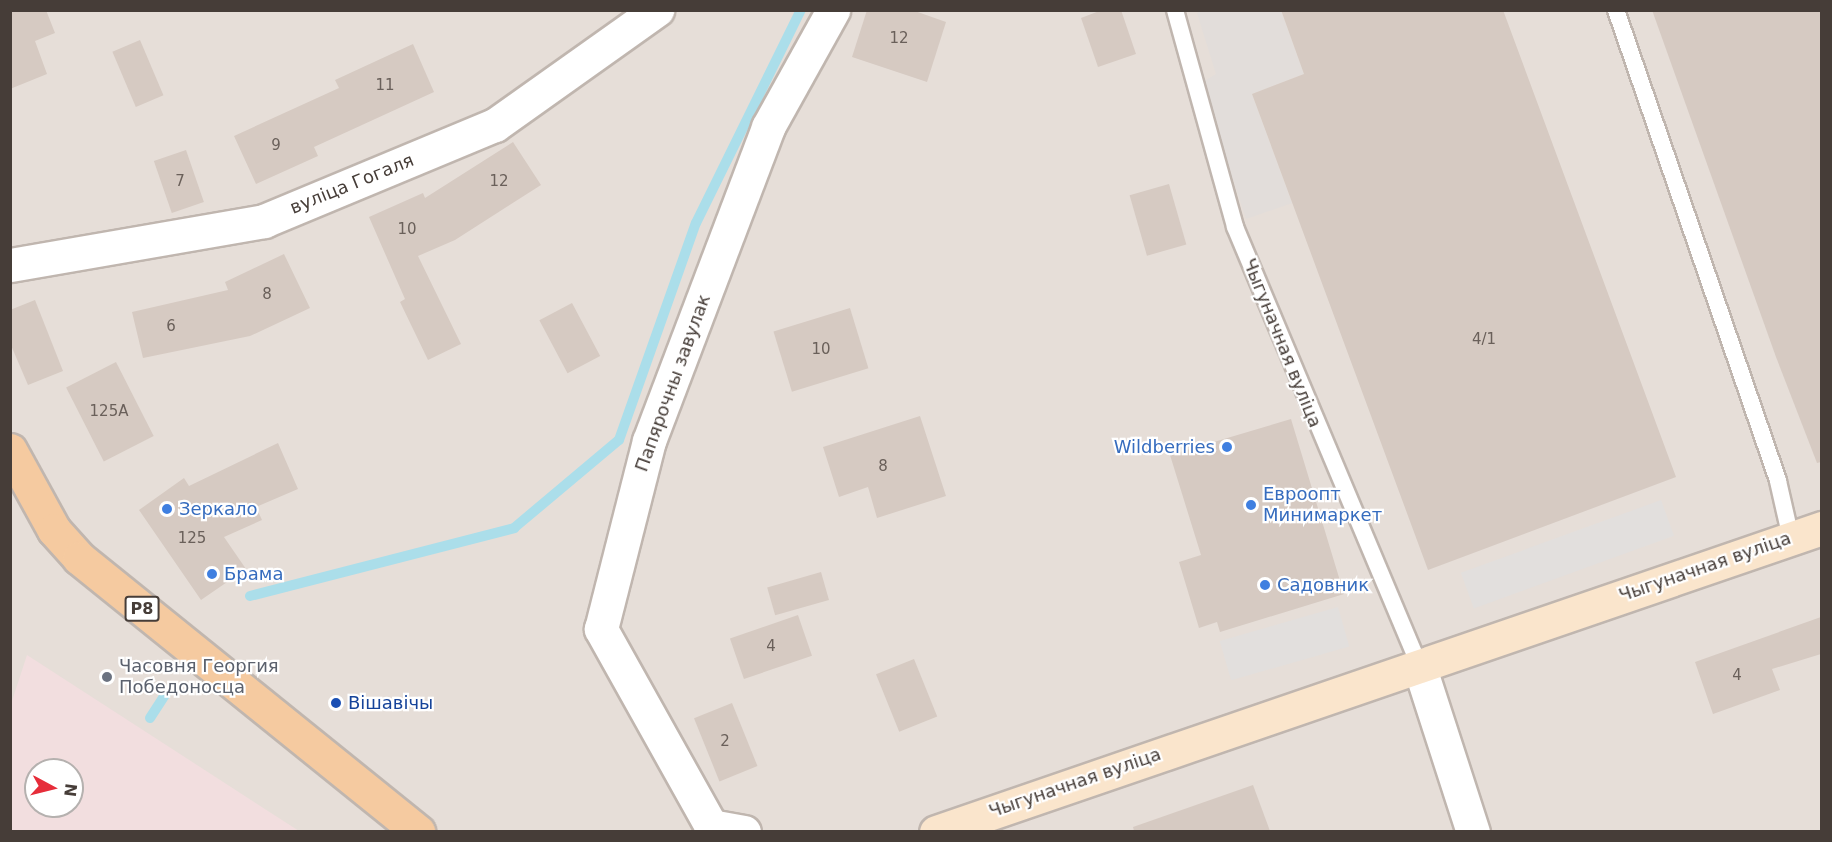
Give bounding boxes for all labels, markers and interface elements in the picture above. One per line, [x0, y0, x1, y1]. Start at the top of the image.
house number: 12 [889, 30, 909, 48]
house number: 11 [375, 77, 395, 95]
house number: 9 [271, 137, 281, 155]
street label: вуліца Гогаля [287, 149, 417, 219]
house number: 7 [175, 173, 185, 191]
house number: 12 [489, 173, 509, 191]
house number: 10 [397, 221, 417, 239]
street label: Чыгуначная вуліца [1238, 255, 1326, 431]
house number: 8 [262, 286, 272, 304]
street label: Папярочны завулак [631, 291, 715, 475]
house number: 6 [166, 318, 176, 336]
house number: 4/1 [1472, 331, 1496, 349]
house number: 10 [811, 341, 831, 359]
house number: 125А [90, 403, 128, 421]
place label: Wildberries [1114, 436, 1215, 458]
marker: Wildberries [1220, 440, 1234, 454]
house number: 8 [878, 458, 888, 476]
place label: Евроопт Минимаркет [1263, 484, 1382, 526]
place label: Зеркало [179, 498, 257, 520]
marker: Евроопт Минимаркет [1244, 498, 1258, 512]
marker: Зеркало [160, 502, 174, 516]
street label: Чыгуначная вуліца [1616, 527, 1794, 607]
house number: 125 [178, 530, 206, 548]
place label: Брама [224, 563, 283, 585]
marker: Брама [205, 567, 219, 581]
place label: Садовник [1277, 574, 1369, 596]
marker: Садовник [1258, 578, 1272, 592]
road number: Р8 [124, 596, 160, 622]
house number: 4 [766, 638, 776, 656]
place label: Часовня Георгия Победоносца [119, 656, 279, 698]
house number: 4 [1732, 667, 1742, 685]
marker: Часовня Георгия Победоносца [100, 670, 114, 684]
place label: Вішавічы [348, 692, 433, 714]
marker: Вішавічы [329, 696, 343, 710]
house number: 2 [720, 733, 730, 751]
street label: Чыгуначная вуліца [986, 743, 1164, 823]
north arrow [24, 758, 84, 818]
text: N [60, 782, 81, 798]

